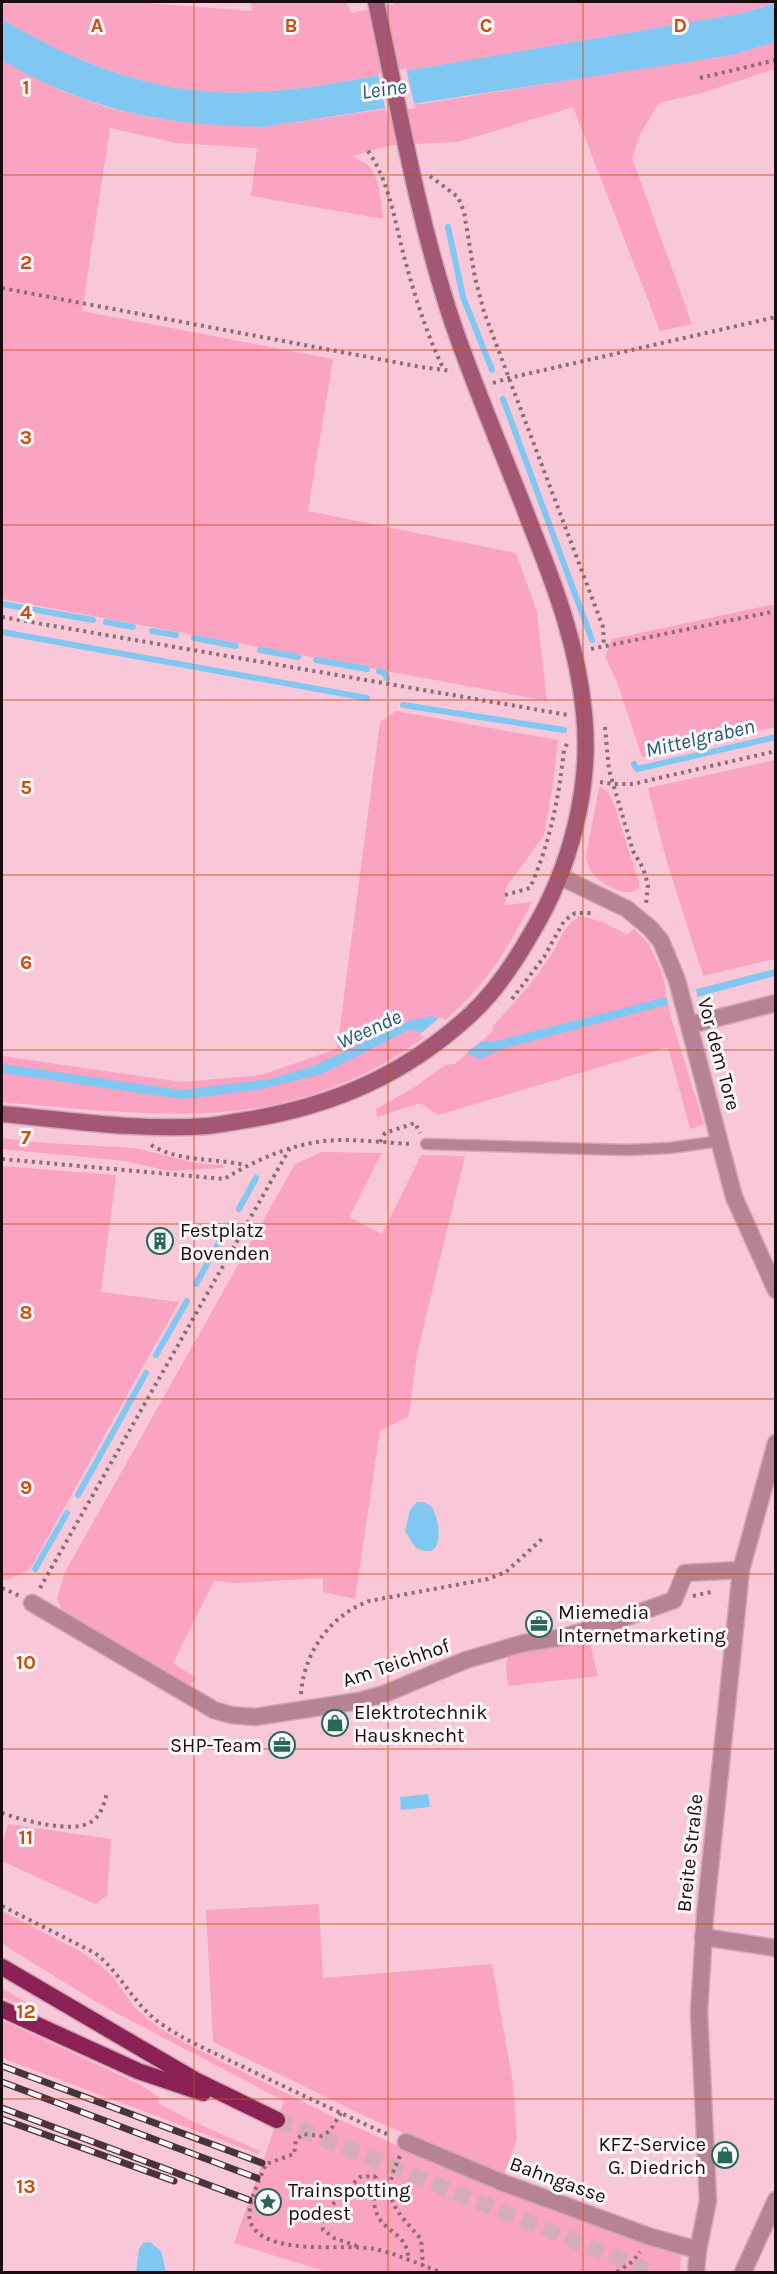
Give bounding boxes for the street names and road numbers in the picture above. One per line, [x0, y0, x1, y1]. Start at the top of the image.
street label: Vor dem Tore [693, 995, 745, 1113]
street label: Am Teichhof [339, 1634, 453, 1692]
street label: Breite Straße [672, 1793, 708, 1913]
street label: Bahngasse [507, 2152, 609, 2208]

